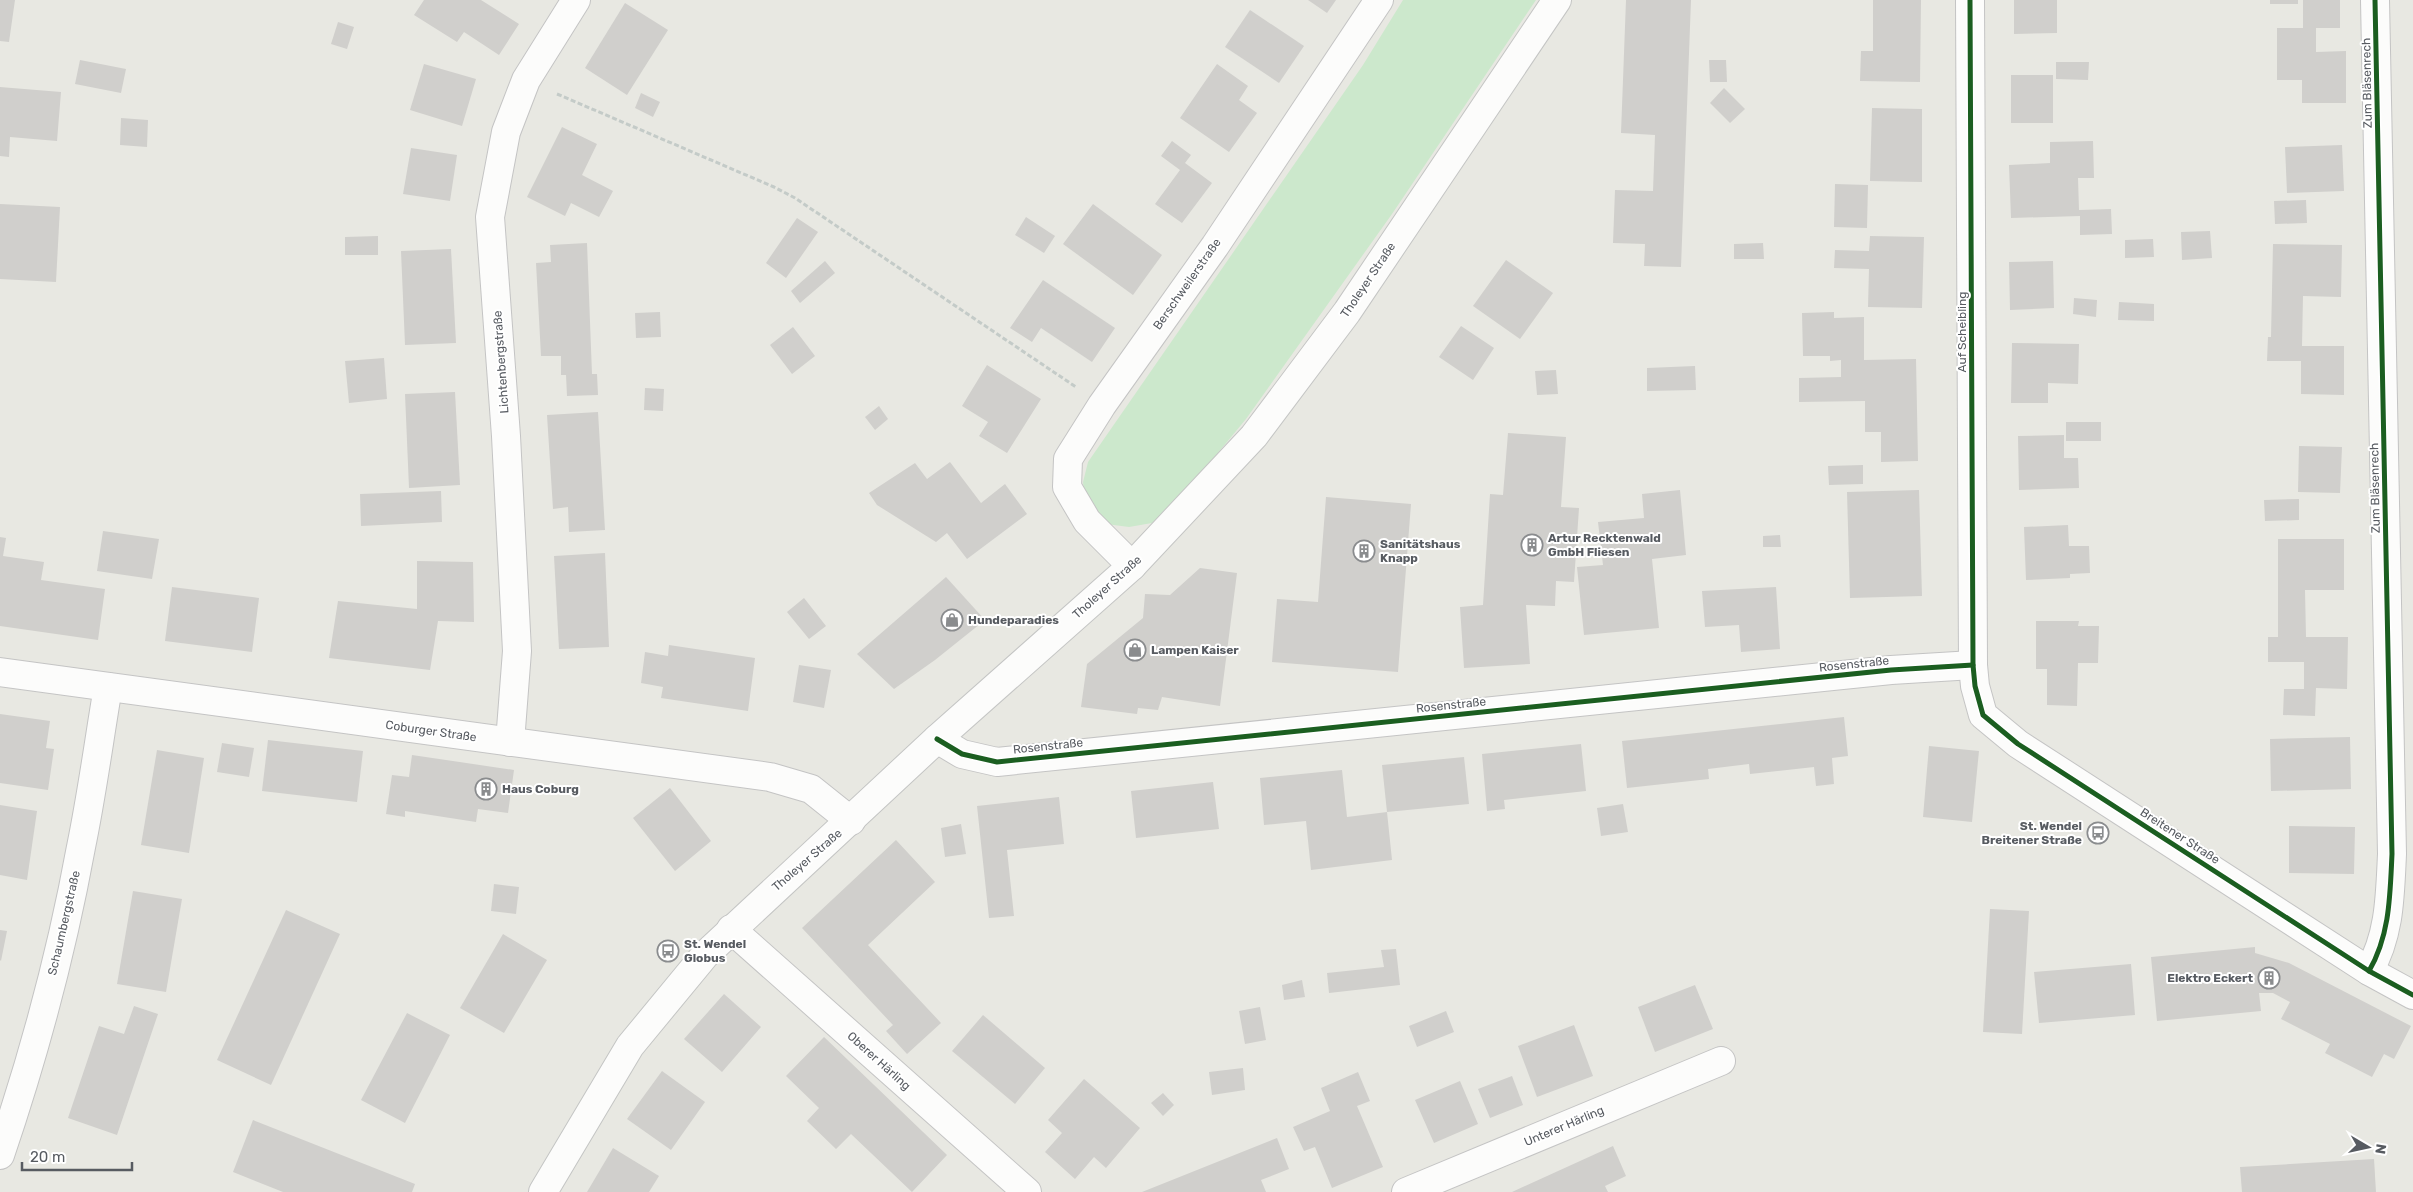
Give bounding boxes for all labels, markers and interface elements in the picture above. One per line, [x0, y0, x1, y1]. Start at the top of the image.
street label: Zum Bläsenrech [2359, 38, 2375, 128]
street label: Berschweilerstraße [1150, 235, 1224, 332]
street label: Tholeyer Straße [1338, 240, 1398, 320]
street label: Auf Scheibling [1955, 292, 1969, 372]
street label: Lichtenbergstraße [490, 310, 512, 414]
street label: Zum Bläsenrech [2367, 443, 2383, 533]
place label: Artur Recktenwald GmbH Fliesen [1548, 531, 1661, 559]
building icon: Artur Recktenwald GmbH Fliesen [1520, 533, 1544, 557]
place label: Sanitätshaus Knapp [1380, 537, 1461, 565]
building icon: Sanitätshaus Knapp [1352, 539, 1376, 563]
street label: Tholeyer Straße [1070, 552, 1144, 622]
shop icon: Hundeparadies [940, 608, 964, 632]
place label: Hundeparadies [968, 613, 1059, 627]
shop icon: Lampen Kaiser [1123, 638, 1147, 662]
place label: Lampen Kaiser [1151, 643, 1239, 657]
street label: Rosenstraße [1818, 653, 1890, 675]
street label: Rosenstraße [1415, 694, 1487, 716]
street label: Coburger Straße [385, 718, 478, 744]
street label: Rosenstraße [1012, 735, 1084, 757]
building icon: Haus Coburg [474, 777, 498, 801]
place label: Haus Coburg [502, 782, 579, 796]
street label: Breitener Straße [2138, 805, 2223, 867]
place label: St. Wendel Breitener Straße [1981, 819, 2082, 847]
bus stop icon: St. Wendel Breitener Straße [2086, 821, 2110, 845]
street label: Tholeyer Straße [769, 826, 845, 894]
street label: Schaumbergstraße [45, 869, 83, 977]
place label: St. Wendel Globus [684, 937, 746, 965]
bus stop icon: St. Wendel Globus [656, 939, 680, 963]
building icon: Elektro Eckert [2257, 966, 2281, 990]
place label: Elektro Eckert [2167, 971, 2253, 985]
street label: Oberer Härling [844, 1029, 914, 1093]
street label: Unterer Härling [1522, 1103, 1606, 1149]
north arrow [2343, 1122, 2393, 1172]
scale bar [22, 1140, 132, 1172]
text: N [2371, 1143, 2390, 1155]
text: 20 m [30, 1148, 65, 1166]

